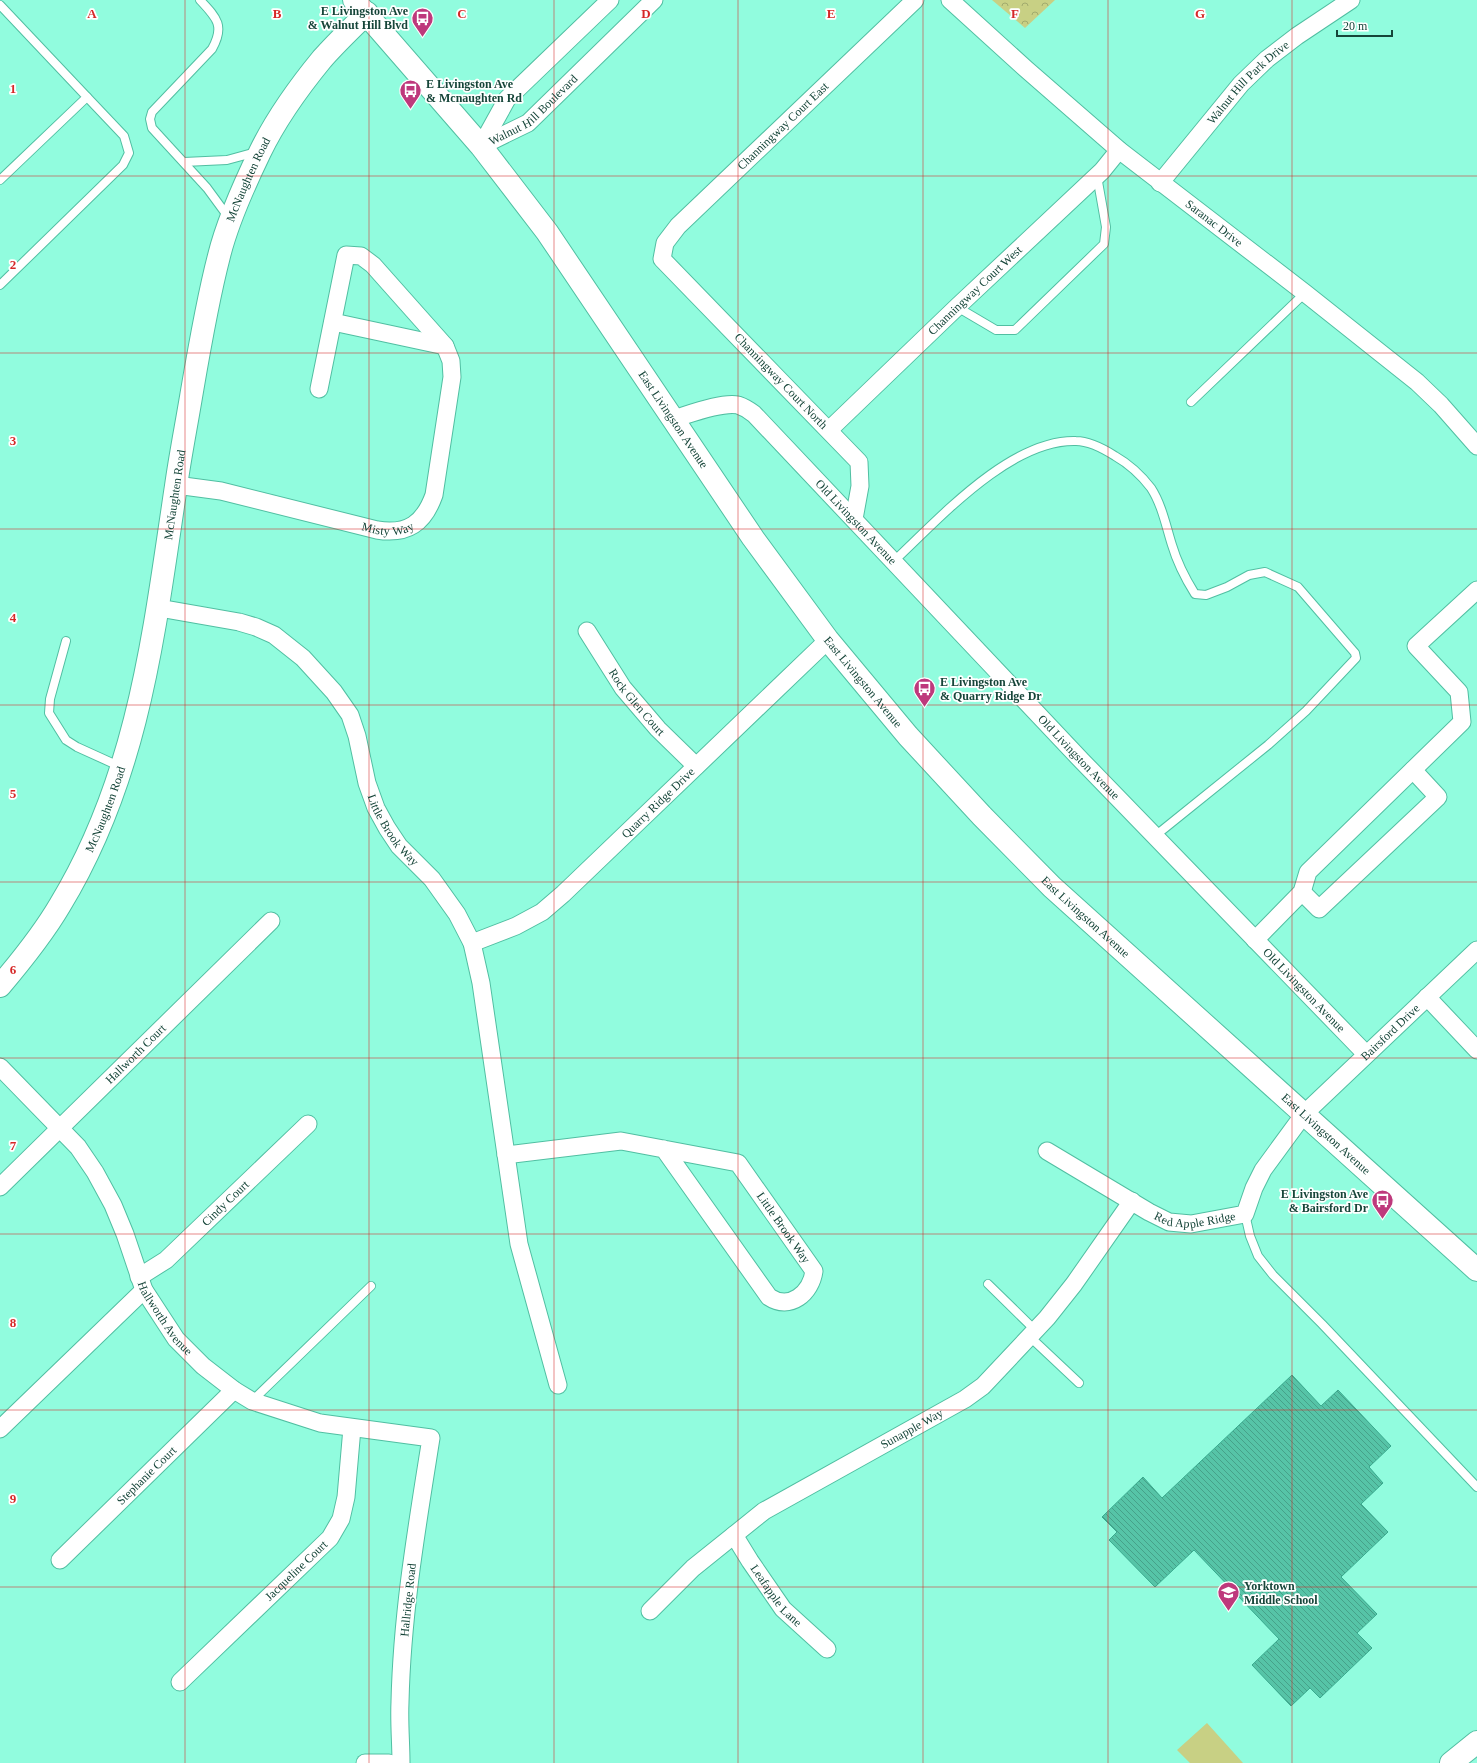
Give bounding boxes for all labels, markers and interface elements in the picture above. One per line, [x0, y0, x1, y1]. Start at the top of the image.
place label: E Livingston Ave & Walnut Hill Blvd [308, 4, 409, 32]
bus stop icon: E Livingston Ave & Walnut Hill Blvd [410, 5, 436, 38]
text: A [87, 6, 97, 21]
text: B [273, 6, 282, 21]
text: C [457, 6, 467, 21]
text: D [641, 6, 651, 21]
text: E [827, 6, 835, 21]
text: F [1011, 6, 1019, 21]
text: G [1195, 6, 1205, 21]
scale bar [1337, 12, 1392, 38]
text: 20 m [1343, 19, 1368, 33]
street label: Walnut Hill Park Drive [1204, 38, 1292, 127]
street label: Walnut Hill Boulevard [486, 72, 580, 148]
place label: E Livingston Ave & Mcnaughten Rd [426, 77, 522, 105]
bus stop icon: E Livingston Ave & Mcnaughten Rd [398, 78, 424, 111]
street label: Channingway Court East [734, 79, 832, 173]
text: 1 [10, 81, 16, 96]
street label: McNaughten Road [223, 135, 273, 224]
street label: Saranac Drive [1183, 197, 1246, 250]
street label: Channingway Court West [925, 242, 1025, 338]
text: 2 [10, 257, 16, 272]
street label: Channingway Court North [732, 330, 830, 432]
street label: East Livingston Avenue [635, 368, 711, 471]
text: 3 [10, 433, 17, 448]
street label: McNaughten Road [161, 449, 189, 541]
street label: Old Livingston Avenue [813, 477, 900, 567]
street label: Misty Way [360, 519, 416, 538]
text: 4 [10, 610, 17, 625]
street label: East Livingston Avenue [821, 633, 905, 730]
street label: Rock Glen Court [606, 666, 668, 739]
place label: E Livingston Ave & Quarry Ridge Dr [940, 675, 1042, 703]
bus stop icon: E Livingston Ave & Quarry Ridge Dr [912, 676, 938, 709]
street label: Old Livingston Avenue [1035, 712, 1123, 803]
street label: McNaughten Road [82, 765, 128, 855]
street label: Quarry Ridge Drive [619, 765, 698, 841]
text: 5 [10, 786, 17, 801]
street label: Little Brook Way [365, 792, 422, 869]
street label: East Livingston Avenue [1038, 873, 1133, 961]
street label: Old Livingston Avenue [1260, 945, 1348, 1035]
text: 6 [10, 962, 17, 977]
street label: Bairsford Drive [1358, 1001, 1422, 1063]
street label: Hallworth Court [102, 1021, 169, 1087]
street label: East Livingston Avenue [1279, 1090, 1373, 1178]
text: 7 [10, 1138, 17, 1153]
street label: Cindy Court [199, 1177, 252, 1229]
place label: E Livingston Ave & Bairsford Dr [1281, 1187, 1369, 1215]
bus stop icon: E Livingston Ave & Bairsford Dr [1370, 1188, 1396, 1221]
street label: Little Brook Way [754, 1189, 813, 1266]
street label: Red Apple Ridge [1152, 1209, 1237, 1231]
street label: Hallworth Avenue [135, 1279, 195, 1358]
text: 8 [10, 1315, 17, 1330]
street label: Sunapple Way [878, 1406, 945, 1452]
street label: Stephanie Court [114, 1443, 180, 1508]
text: 9 [10, 1491, 17, 1506]
street label: Jacqueline Court [262, 1537, 331, 1604]
street label: Leafapple Lane [748, 1562, 805, 1629]
street label: Hallridge Road [397, 1563, 419, 1637]
place label: Yorktown Middle School [1244, 1579, 1318, 1607]
school or university icon: Yorktown Middle School [1216, 1580, 1242, 1613]

